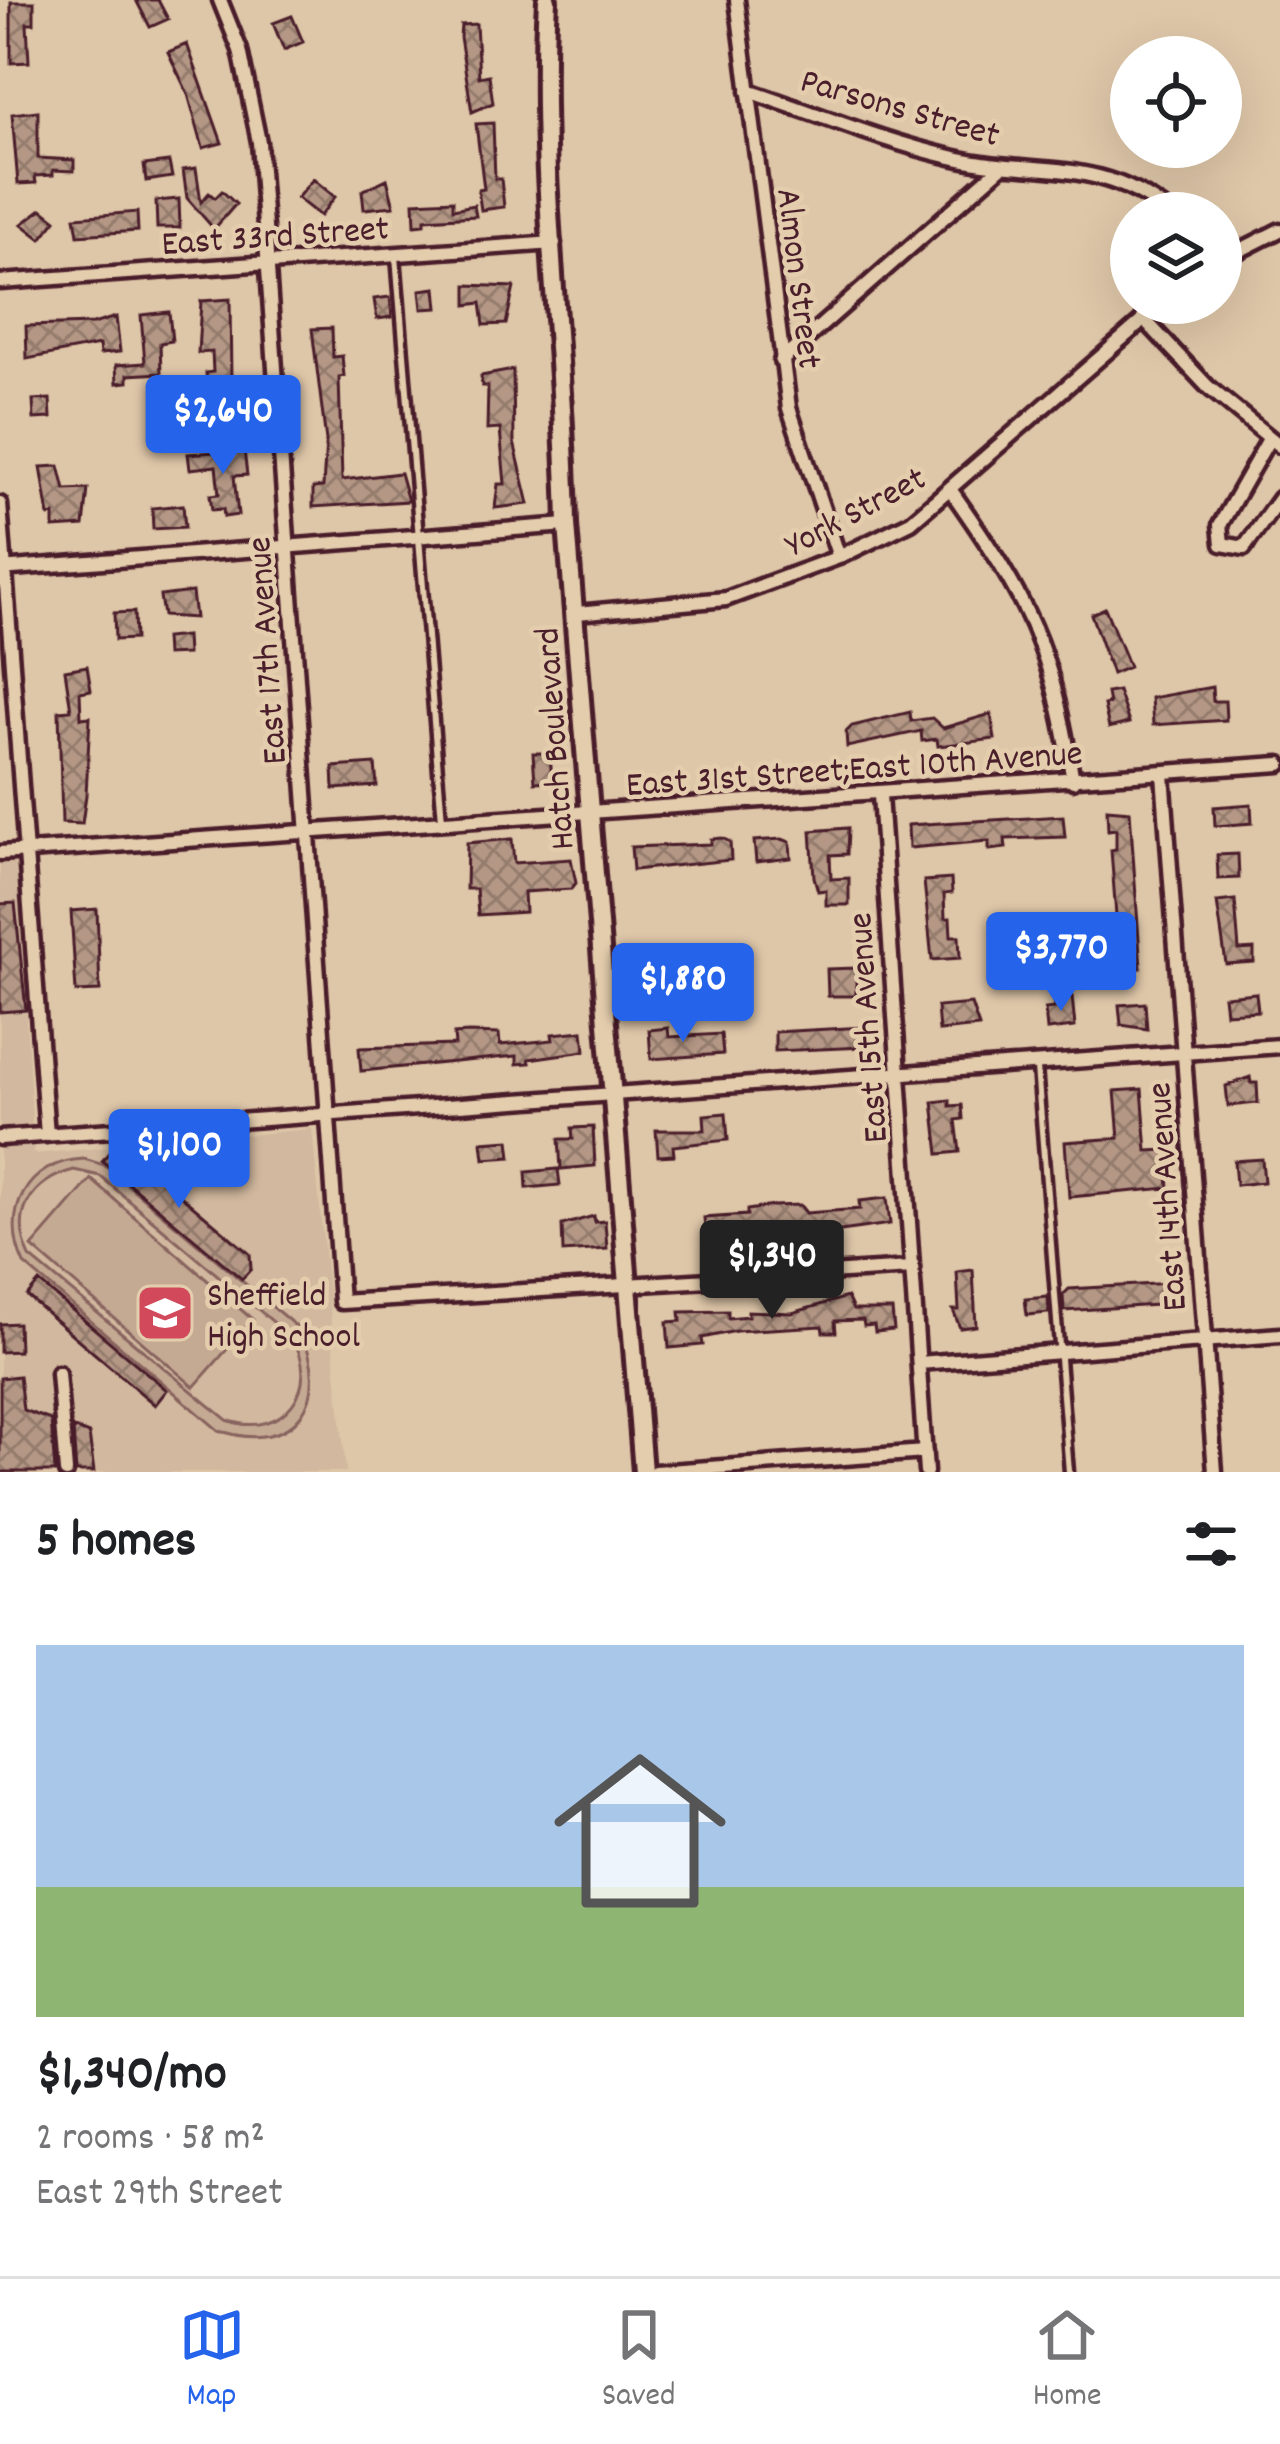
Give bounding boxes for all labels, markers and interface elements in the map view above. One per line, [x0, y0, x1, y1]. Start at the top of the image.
map controls [1110, 36, 1242, 324]
button: locate [1110, 36, 1242, 168]
street label: Parsons Street [794, 57, 1005, 164]
street label: Almon Street [759, 186, 833, 372]
button: layers [1110, 192, 1242, 324]
street label: East 33rd Street [160, 205, 391, 273]
pin: $2,640 [125, 375, 321, 477]
text: $2,640 [173, 386, 273, 441]
street label: York Street [777, 455, 937, 573]
street label: East 17th Avenue [236, 535, 304, 766]
street label: Hatch Boulevard [524, 626, 592, 852]
street label: East 31st Street;East 10th Avenue [624, 730, 1084, 814]
street label: East 15th Avenue [837, 911, 905, 1145]
pin: $3,770 [963, 912, 1159, 1014]
text: $3,770 [1013, 923, 1109, 978]
pin: $1,880 [585, 943, 781, 1045]
text: $1,880 [639, 954, 727, 1009]
street label: East 14th Avenue [1136, 1080, 1204, 1313]
pin: $1,100 [81, 1109, 277, 1211]
text: $1,100 [136, 1120, 222, 1175]
pin: $1,340 [674, 1220, 870, 1322]
text: $1,340 [727, 1231, 817, 1286]
place label: Sheffield High School [207, 1272, 360, 1365]
school or university icon: Sheffield High School [134, 1282, 196, 1344]
text: 5 homes [36, 1508, 196, 1580]
icon: filters [1178, 1511, 1244, 1577]
icon: home [532, 1723, 748, 1939]
text: $1,340/mo [36, 2041, 227, 2113]
text: 2 rooms · 58 m² [36, 2113, 265, 2168]
text: East 29th Street [36, 2168, 283, 2223]
tab: Map [179, 2302, 245, 2421]
tab: Saved [602, 2302, 676, 2421]
tab: Home [1033, 2302, 1101, 2421]

